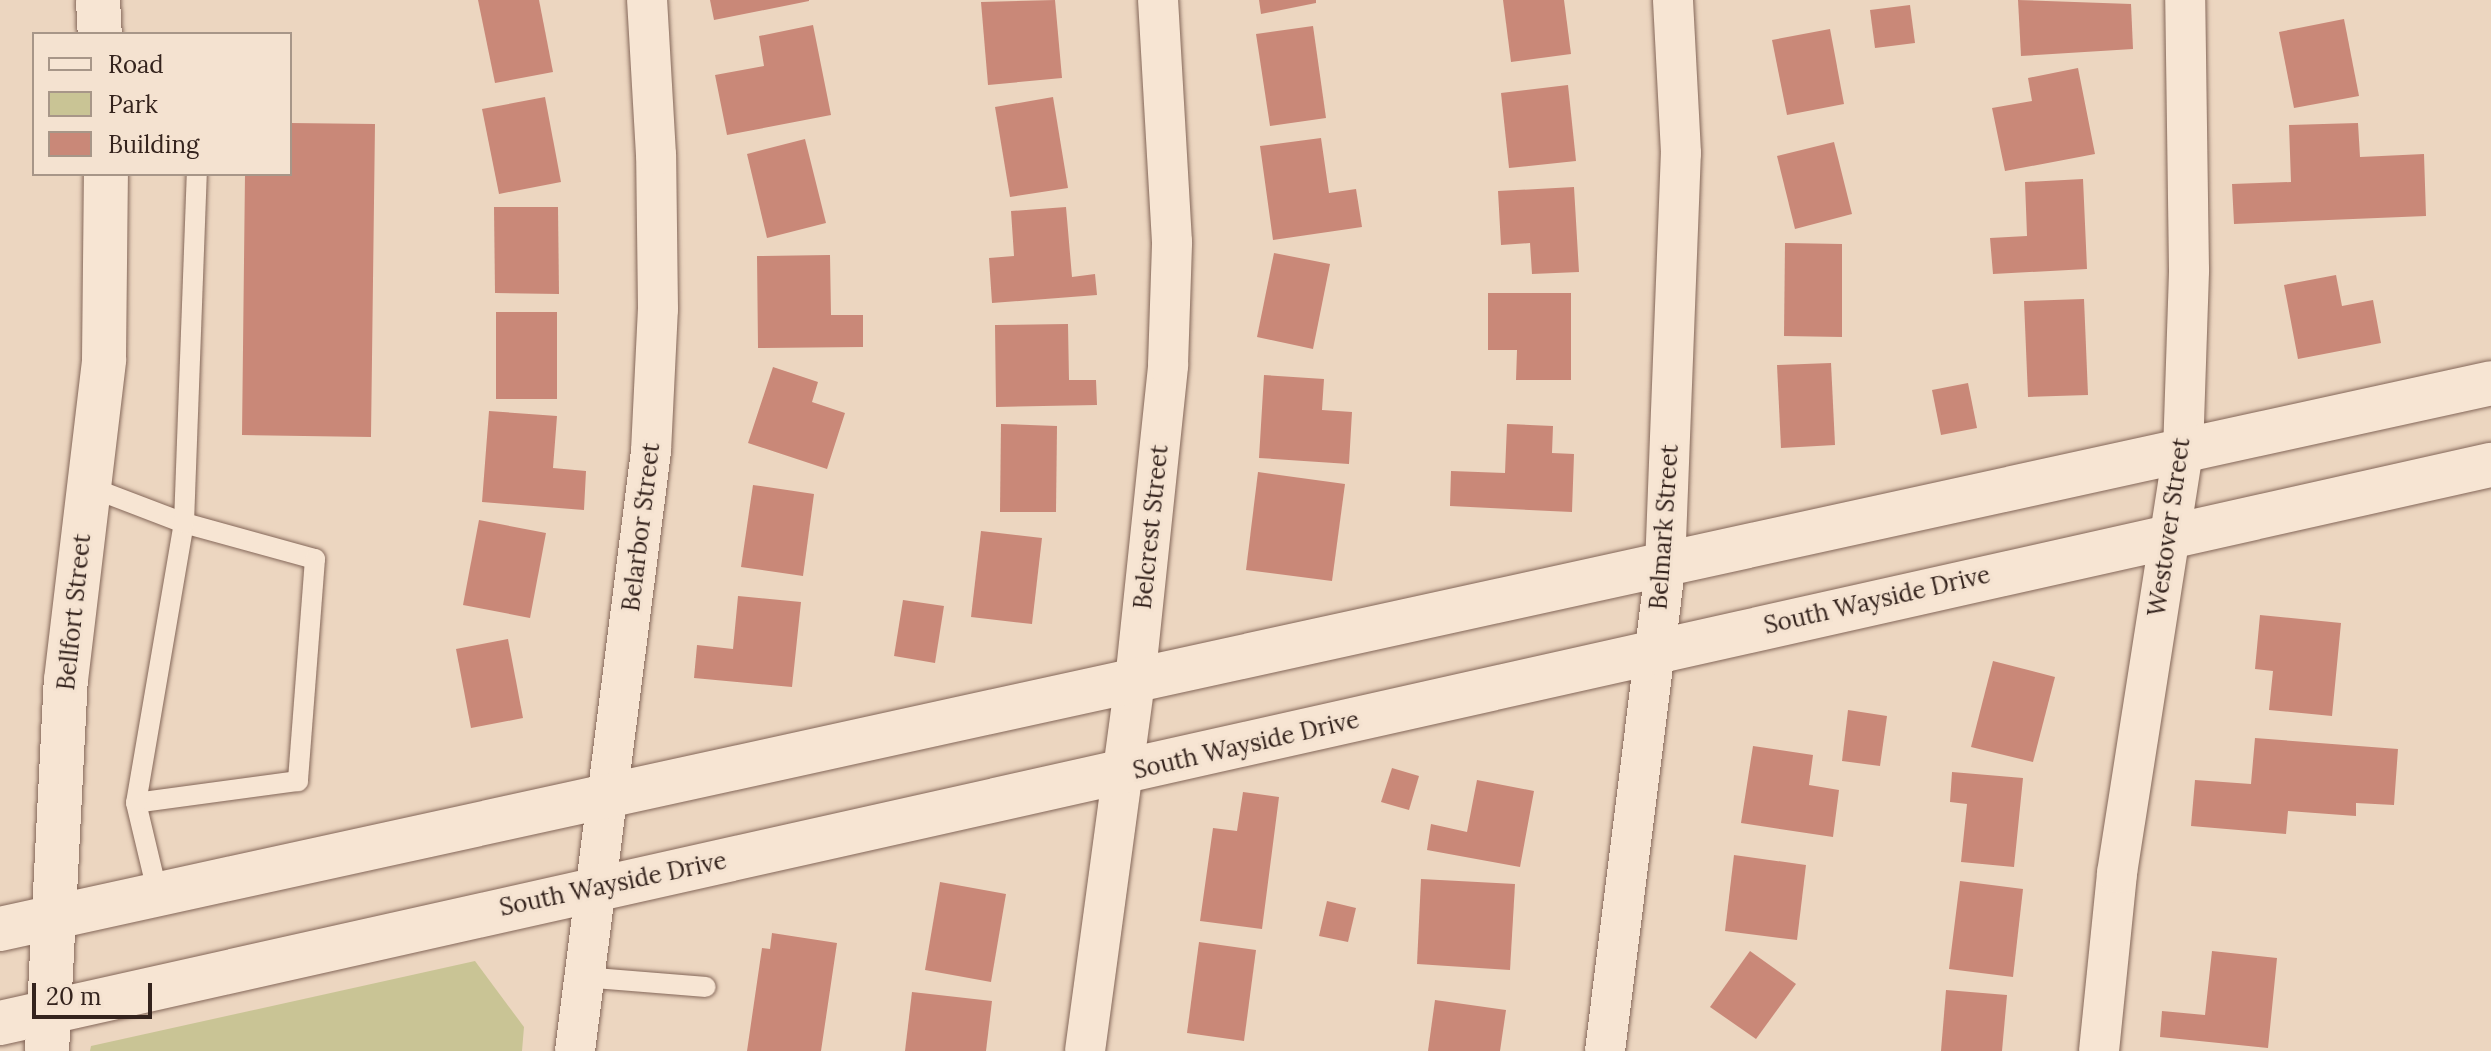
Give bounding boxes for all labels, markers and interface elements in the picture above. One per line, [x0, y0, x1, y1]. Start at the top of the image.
legend [32, 32, 292, 176]
text: Road [108, 49, 164, 80]
text: Park [108, 89, 158, 120]
text: Building [108, 129, 199, 160]
street label: Westover Street [2142, 436, 2196, 618]
street label: Belarbor Street [616, 441, 666, 613]
street label: Belcrest Street [1128, 443, 1174, 611]
street label: Belmark Street [1644, 443, 1684, 611]
street label: Bellfort Street [51, 532, 97, 692]
street label: South Wayside Drive [1761, 560, 1993, 640]
street label: South Wayside Drive [1130, 705, 1362, 785]
street label: South Wayside Drive [497, 846, 729, 922]
scale bar [36, 967, 156, 1017]
text: 20 m [46, 981, 102, 1012]

